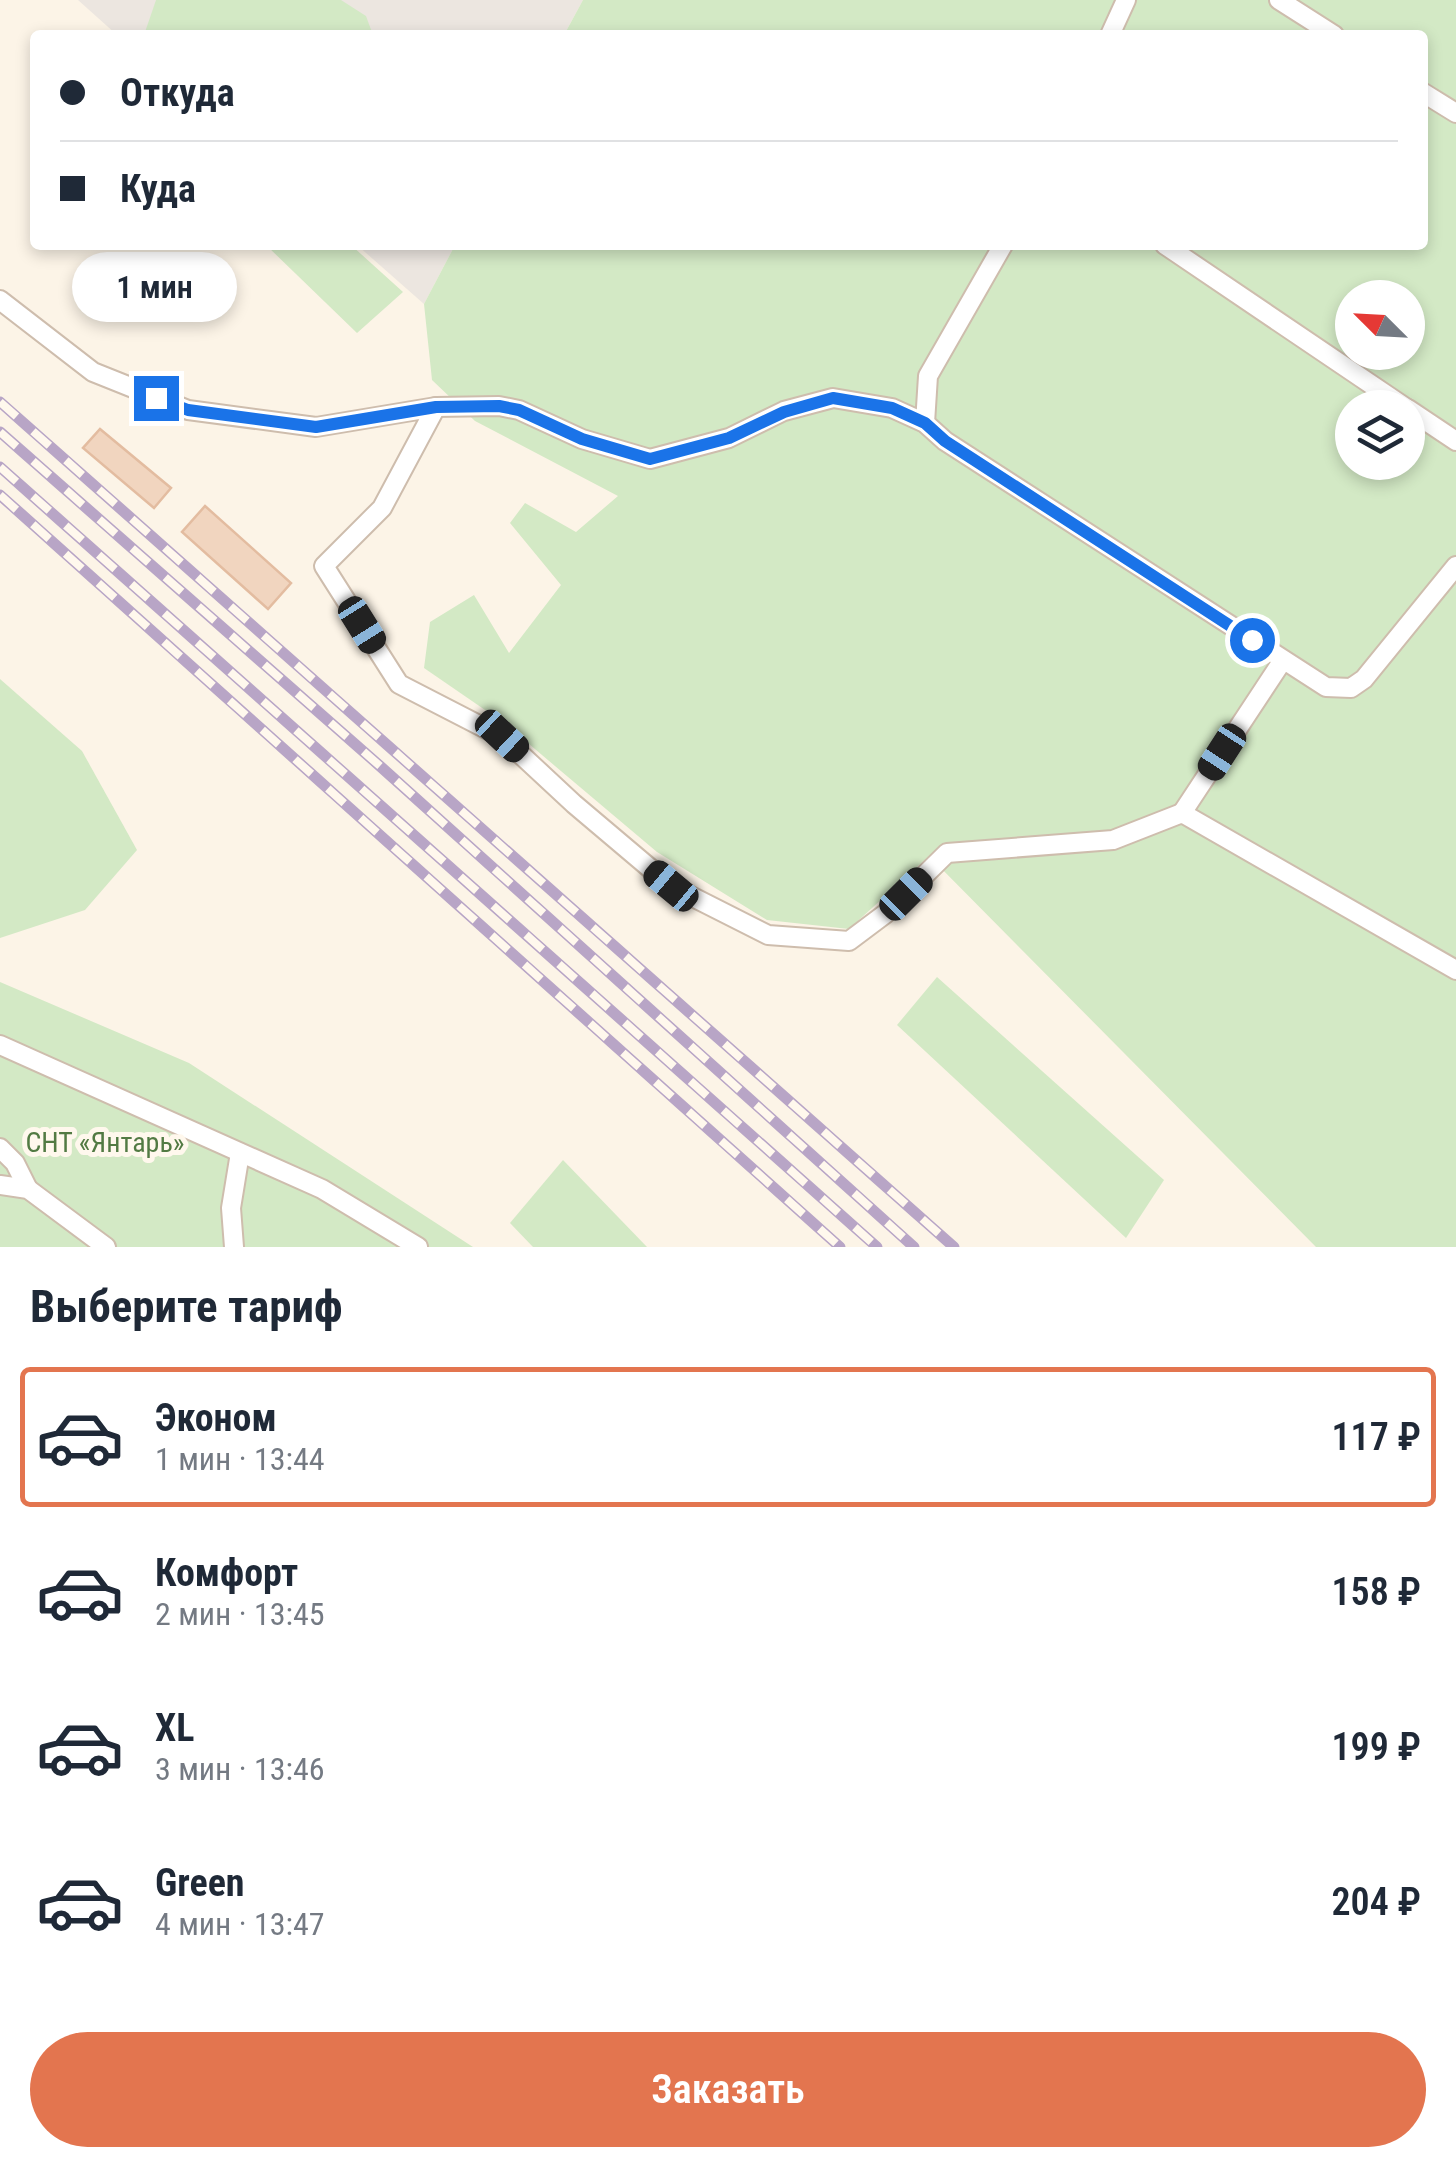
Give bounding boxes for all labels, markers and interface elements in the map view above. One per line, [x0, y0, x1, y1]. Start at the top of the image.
text: Откуда [120, 71, 235, 115]
text: Куда [120, 167, 196, 211]
callout: 1 мин [74, 253, 238, 323]
text: 1 мин [116, 268, 193, 306]
north arrow [1335, 280, 1425, 370]
map controls [1335, 280, 1425, 480]
route end [134, 376, 179, 421]
button: layers [1335, 390, 1425, 480]
car [333, 592, 391, 658]
route start [1230, 618, 1275, 663]
car [470, 705, 534, 767]
car [1193, 719, 1251, 785]
car [638, 855, 704, 917]
car [874, 862, 938, 926]
park label: СНТ «Янтарь» [25, 1126, 185, 1159]
text: Выберите тариф [30, 1280, 343, 1333]
icon: car [35, 1392, 125, 1482]
text: Эконом [155, 1396, 277, 1440]
text: 117 ₽ [1331, 1415, 1421, 1459]
text: 1 мин · 13:44 [155, 1440, 325, 1478]
icon: car [35, 1547, 125, 1637]
text: Комфорт [155, 1551, 298, 1595]
text: 158 ₽ [1331, 1570, 1421, 1614]
text: 2 мин · 13:45 [155, 1595, 325, 1633]
icon: car [35, 1702, 125, 1792]
text: XL [155, 1706, 194, 1750]
text: 199 ₽ [1331, 1725, 1421, 1769]
text: 3 мин · 13:46 [155, 1750, 325, 1788]
icon: car [35, 1857, 125, 1947]
text: Green [155, 1861, 245, 1905]
text: 204 ₽ [1331, 1880, 1421, 1924]
text: 4 мин · 13:47 [155, 1905, 325, 1943]
button: Заказать [30, 2032, 1426, 2147]

